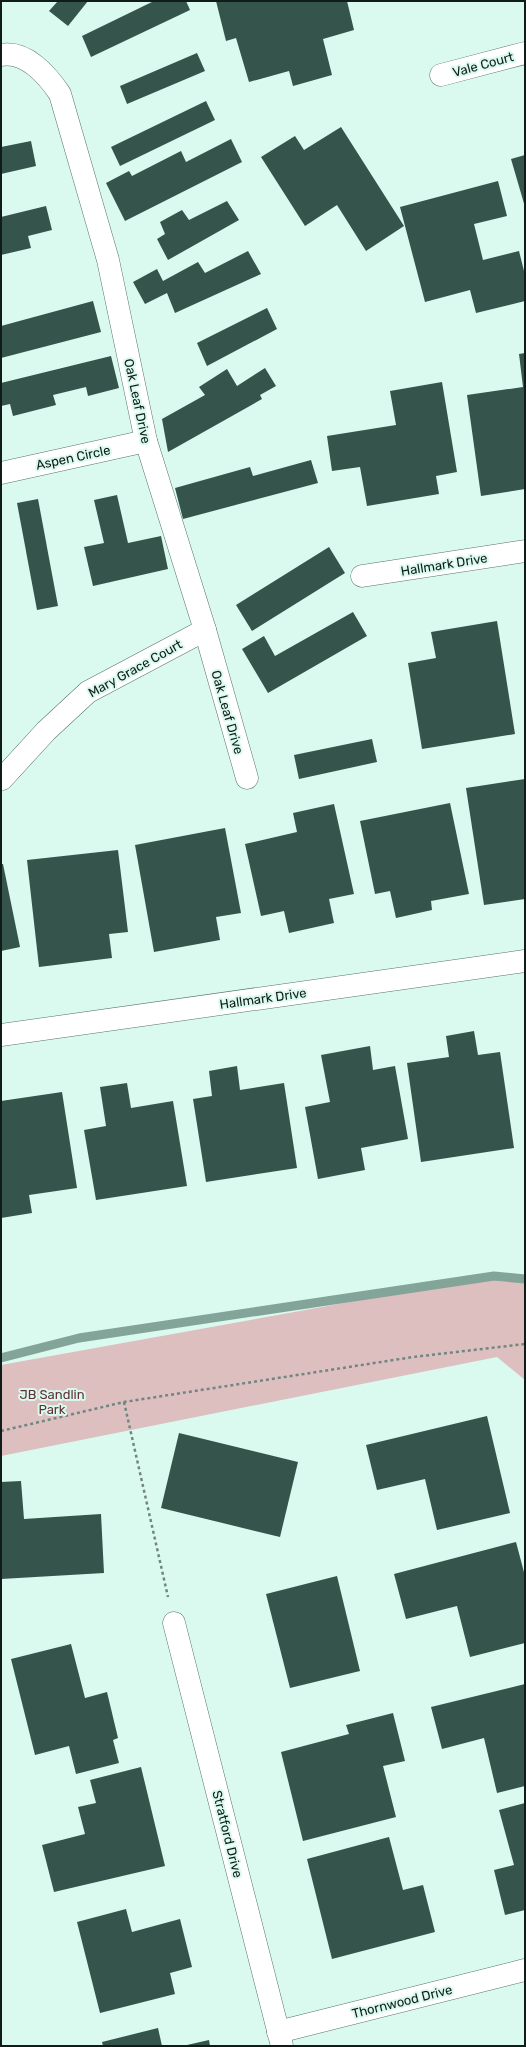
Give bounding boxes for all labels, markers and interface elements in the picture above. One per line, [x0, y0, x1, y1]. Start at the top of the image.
street label: Vale Court [451, 49, 515, 80]
street label: Oak Leaf Drive [121, 357, 154, 445]
street label: Aspen Circle [35, 442, 112, 473]
street label: Hallmark Drive [400, 550, 488, 579]
street label: Mary Grace Court [86, 636, 185, 700]
street label: Oak Leaf Drive [208, 668, 247, 756]
street label: Hallmark Drive [219, 985, 307, 1012]
park label: JB Sandlin Park [19, 1387, 85, 1417]
street label: Stratford Drive [209, 1789, 246, 1879]
street label: Thornwood Drive [350, 1982, 454, 2021]

